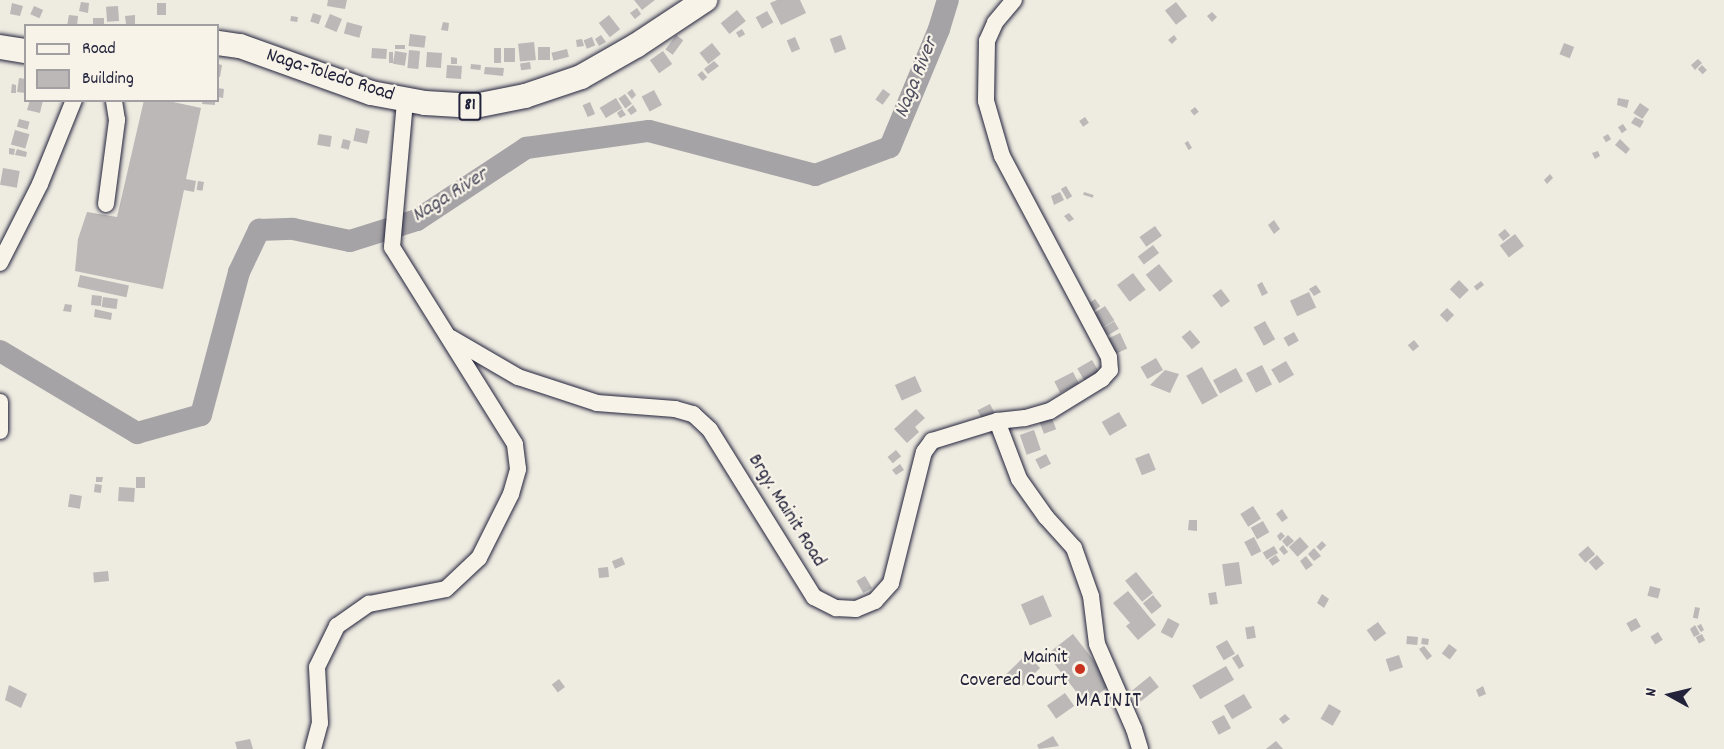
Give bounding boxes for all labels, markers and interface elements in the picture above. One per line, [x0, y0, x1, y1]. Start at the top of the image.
legend [24, 24, 219, 102]
water label: Naga River [890, 34, 944, 122]
text: Road [82, 37, 116, 62]
street label: Naga-Toledo Road [263, 44, 397, 108]
text: Building [82, 67, 134, 92]
road number: 81 [458, 91, 482, 121]
water label: Naga River [408, 163, 492, 229]
street label: Brgy. Mainit Road [742, 450, 830, 572]
place label: Mainit Covered Court [960, 646, 1068, 693]
marker: Mainit Covered Court [1073, 662, 1087, 676]
north arrow [1640, 665, 1700, 725]
text: N [1640, 687, 1664, 698]
district label: MAINIT [1075, 689, 1143, 715]

